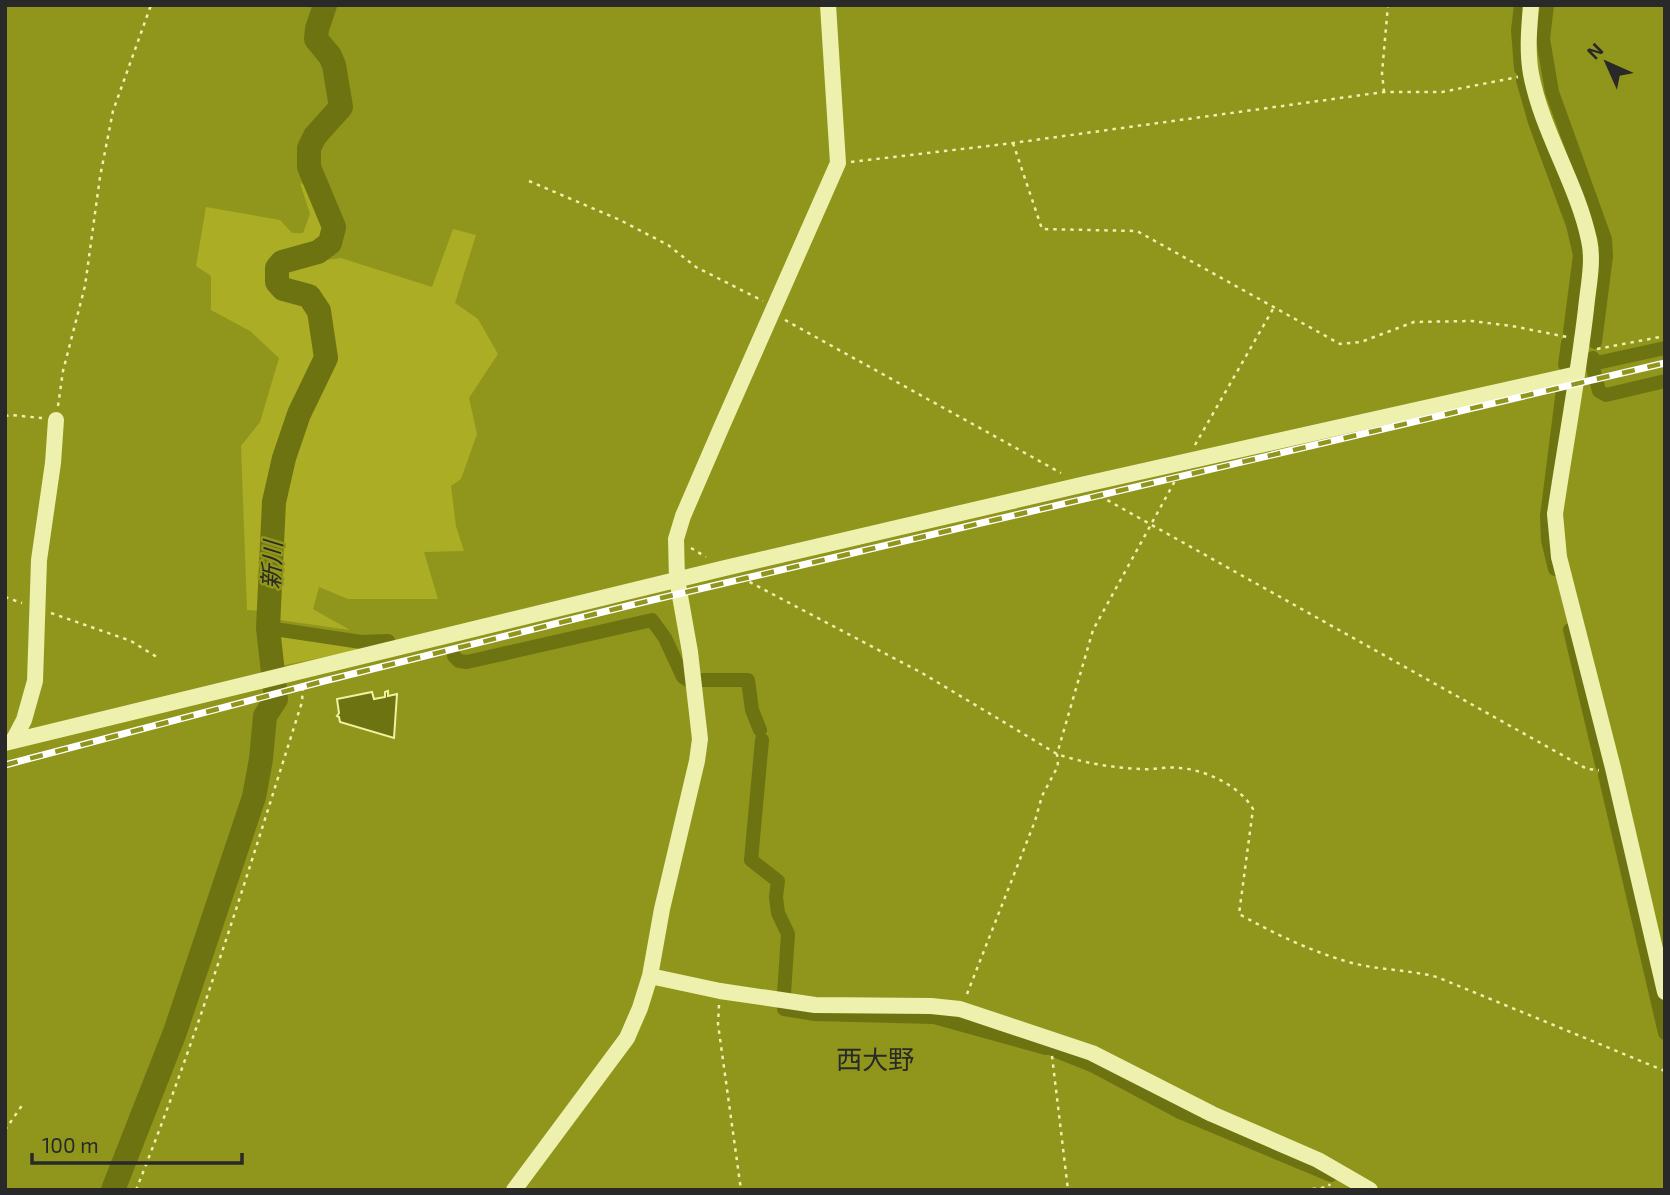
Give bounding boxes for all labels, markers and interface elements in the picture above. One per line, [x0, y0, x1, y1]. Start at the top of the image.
north arrow [1572, 28, 1642, 98]
text: N [1582, 38, 1608, 64]
water label: 新川 [255, 537, 287, 590]
district label: 西大野 [836, 1043, 914, 1074]
scale bar [32, 1122, 242, 1166]
text: 100 m [42, 1132, 99, 1157]

